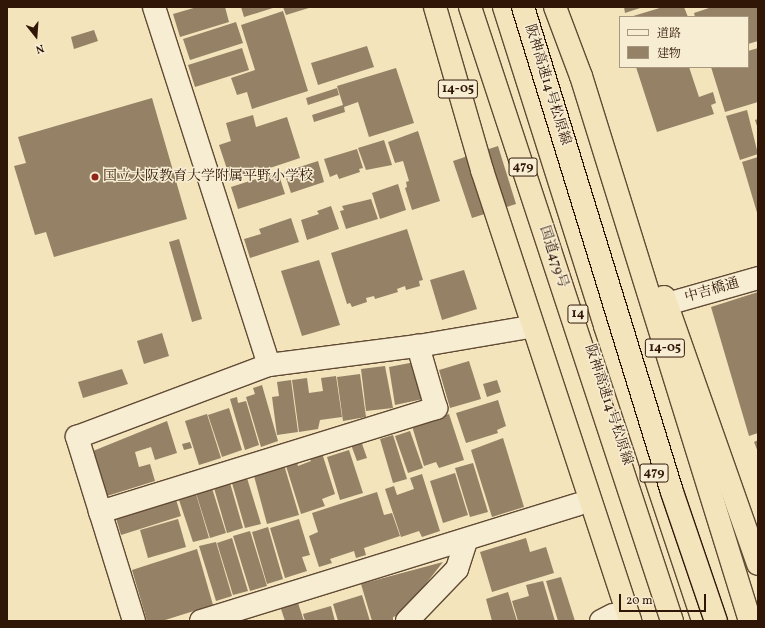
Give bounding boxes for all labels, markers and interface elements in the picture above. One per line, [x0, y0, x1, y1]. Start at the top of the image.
north arrow [16, 16, 56, 56]
legend [619, 16, 749, 68]
street label: 阪神高速14号松原線 [521, 22, 573, 148]
text: 道路 [657, 26, 681, 42]
text: N [34, 40, 46, 56]
text: 建物 [657, 46, 681, 62]
road number: 14-05 [437, 78, 479, 100]
road number: 479 [508, 156, 538, 178]
place label: 国立大阪教育大学附属平野小学校 [103, 169, 313, 185]
marker: 国立大阪教育大学附属平野小学校 [90, 172, 100, 182]
street label: 国道479号 [535, 224, 571, 290]
street label: 中吉橋通 [683, 275, 741, 307]
road number: 14 [567, 303, 589, 325]
road number: 14-05 [644, 337, 686, 359]
street label: 阪神高速14号松原線 [581, 343, 635, 467]
road number: 479 [639, 462, 669, 484]
scale bar [621, 586, 708, 612]
text: 20 m [626, 593, 653, 609]

